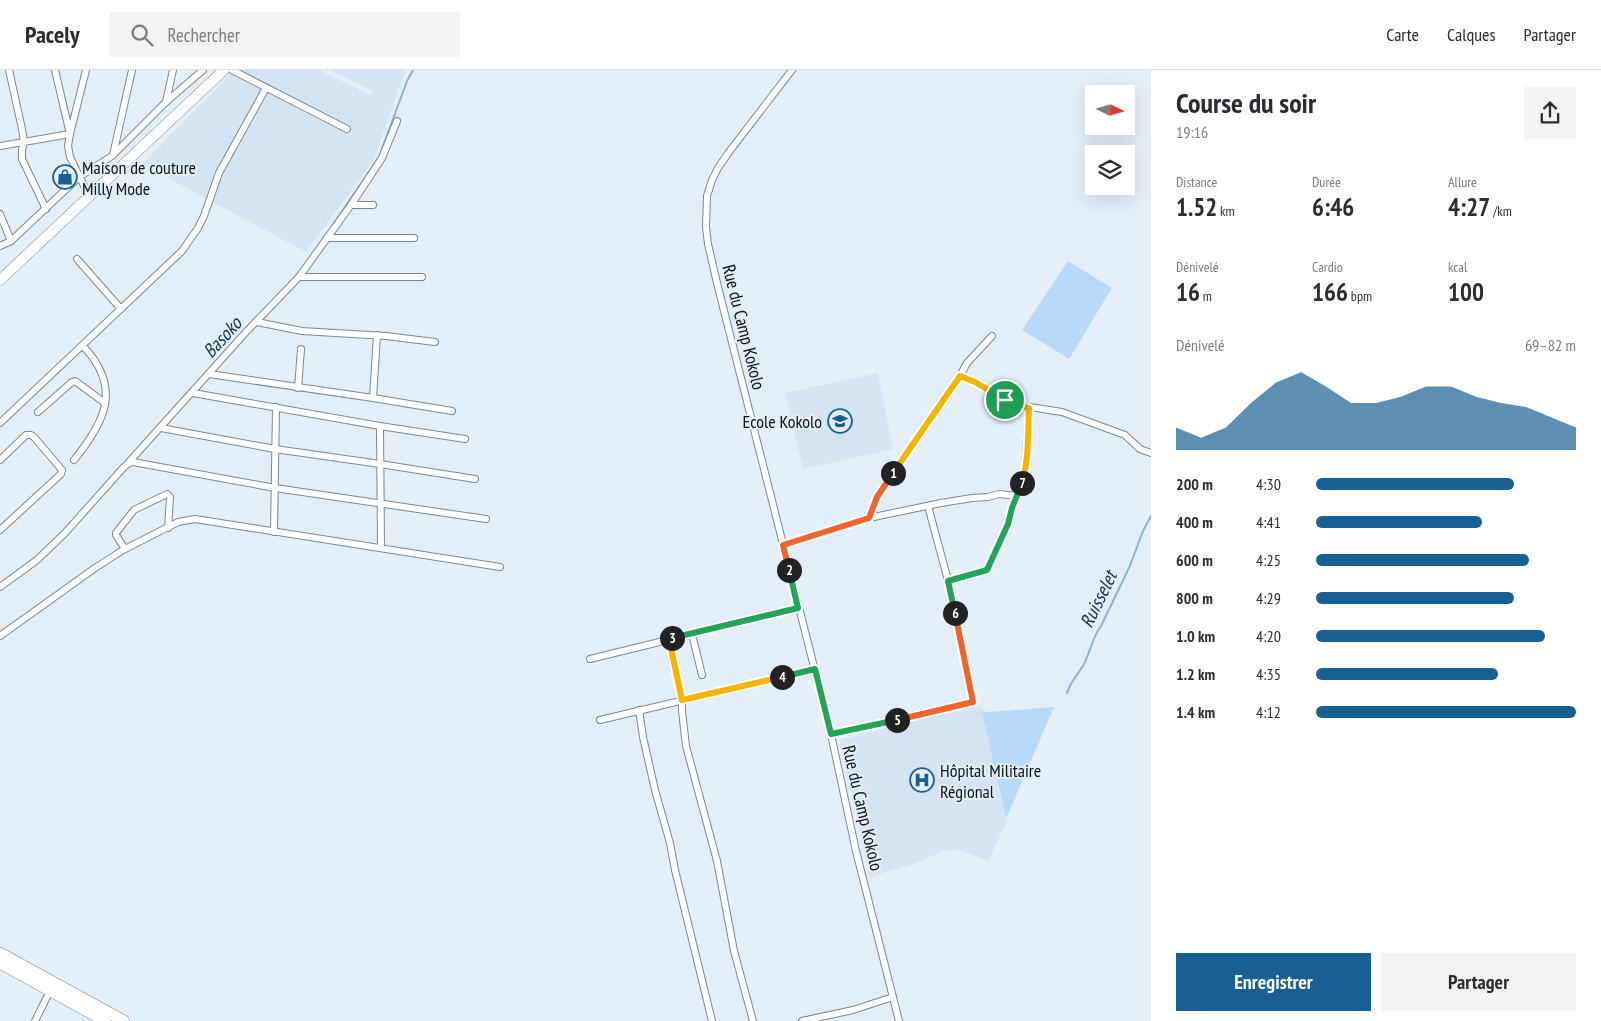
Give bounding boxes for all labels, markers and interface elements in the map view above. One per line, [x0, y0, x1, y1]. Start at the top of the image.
search box [110, 12, 460, 57]
text: Pacely [25, 19, 80, 50]
icon: search [128, 21, 156, 49]
text: Rechercher [168, 23, 240, 47]
text: Carte [1386, 23, 1419, 46]
text: Calques [1447, 23, 1496, 46]
text: Partager [1524, 23, 1576, 46]
text: Course du soir [1176, 84, 1316, 121]
north arrow [1085, 85, 1135, 135]
map controls [1085, 85, 1135, 195]
button: share [1524, 87, 1576, 139]
text: 19:16 [1176, 122, 1208, 142]
button: layers [1085, 145, 1135, 195]
place label: Maison de couture Milly Mode [82, 156, 196, 200]
shop icon: Maison de couture Milly Mode [52, 164, 78, 190]
text: Distance [1176, 173, 1217, 191]
text: Durée [1312, 173, 1341, 191]
text: Allure [1448, 173, 1477, 191]
text: 1.52 [1176, 191, 1217, 223]
text: 6:46 [1312, 191, 1354, 223]
text: 4:27 [1448, 191, 1490, 223]
text: km [1217, 202, 1235, 220]
text: /km [1490, 202, 1512, 220]
text: Dénivelé [1176, 258, 1219, 276]
text: Cardio [1312, 258, 1343, 276]
text: kcal [1448, 258, 1467, 276]
street label: Rue du Camp Kokolo [717, 262, 771, 392]
text: 16 [1176, 276, 1200, 308]
text: 166 [1312, 276, 1348, 308]
text: 100 [1448, 276, 1484, 308]
text: m [1200, 287, 1212, 305]
text: bpm [1348, 287, 1372, 305]
water label: Basoko [197, 310, 248, 362]
text: Dénivelé [1176, 335, 1225, 355]
text: 69–82 m [1525, 335, 1576, 355]
pin [984, 379, 1026, 421]
icon: arrive [991, 386, 1019, 414]
school or university icon: Ecole Kokolo [827, 408, 853, 434]
place label: Ecole Kokolo [742, 410, 822, 433]
pin: 1 [880, 460, 906, 486]
text: 1 [890, 464, 897, 482]
pin: 7 [1010, 470, 1034, 496]
text: 7 [1019, 474, 1026, 492]
text: 200 m [1176, 474, 1213, 494]
text: 4:30 [1256, 474, 1281, 494]
text: 400 m [1176, 512, 1213, 532]
text: 4:41 [1256, 512, 1281, 532]
text: 600 m [1176, 550, 1213, 570]
text: 4:25 [1256, 550, 1281, 570]
pin: 2 [776, 558, 802, 582]
text: 2 [786, 561, 793, 579]
water label: Ruisselet [1074, 564, 1123, 631]
text: 800 m [1176, 588, 1213, 608]
text: 4:29 [1256, 588, 1281, 608]
pin: 6 [942, 600, 968, 626]
text: 6 [952, 604, 959, 622]
pin: 3 [660, 626, 684, 650]
text: 1.0 km [1176, 626, 1215, 646]
text: 4:20 [1256, 626, 1281, 646]
text: 3 [669, 629, 676, 647]
pin: 4 [770, 664, 794, 690]
text: 1.2 km [1176, 664, 1215, 684]
text: 4:35 [1256, 664, 1281, 684]
text: 4 [779, 668, 786, 686]
text: 1.4 km [1176, 702, 1215, 722]
text: 4:12 [1256, 702, 1281, 722]
pin: 5 [884, 708, 910, 732]
text: 5 [894, 711, 901, 729]
street label: Rue du Camp Kokolo [837, 743, 889, 873]
place label: Hôpital Militaire Régional [940, 759, 1041, 803]
hospital icon: Hôpital Militaire Régional [909, 767, 935, 793]
button: Enregistrer [1176, 953, 1371, 1011]
button: Partager [1381, 953, 1576, 1011]

